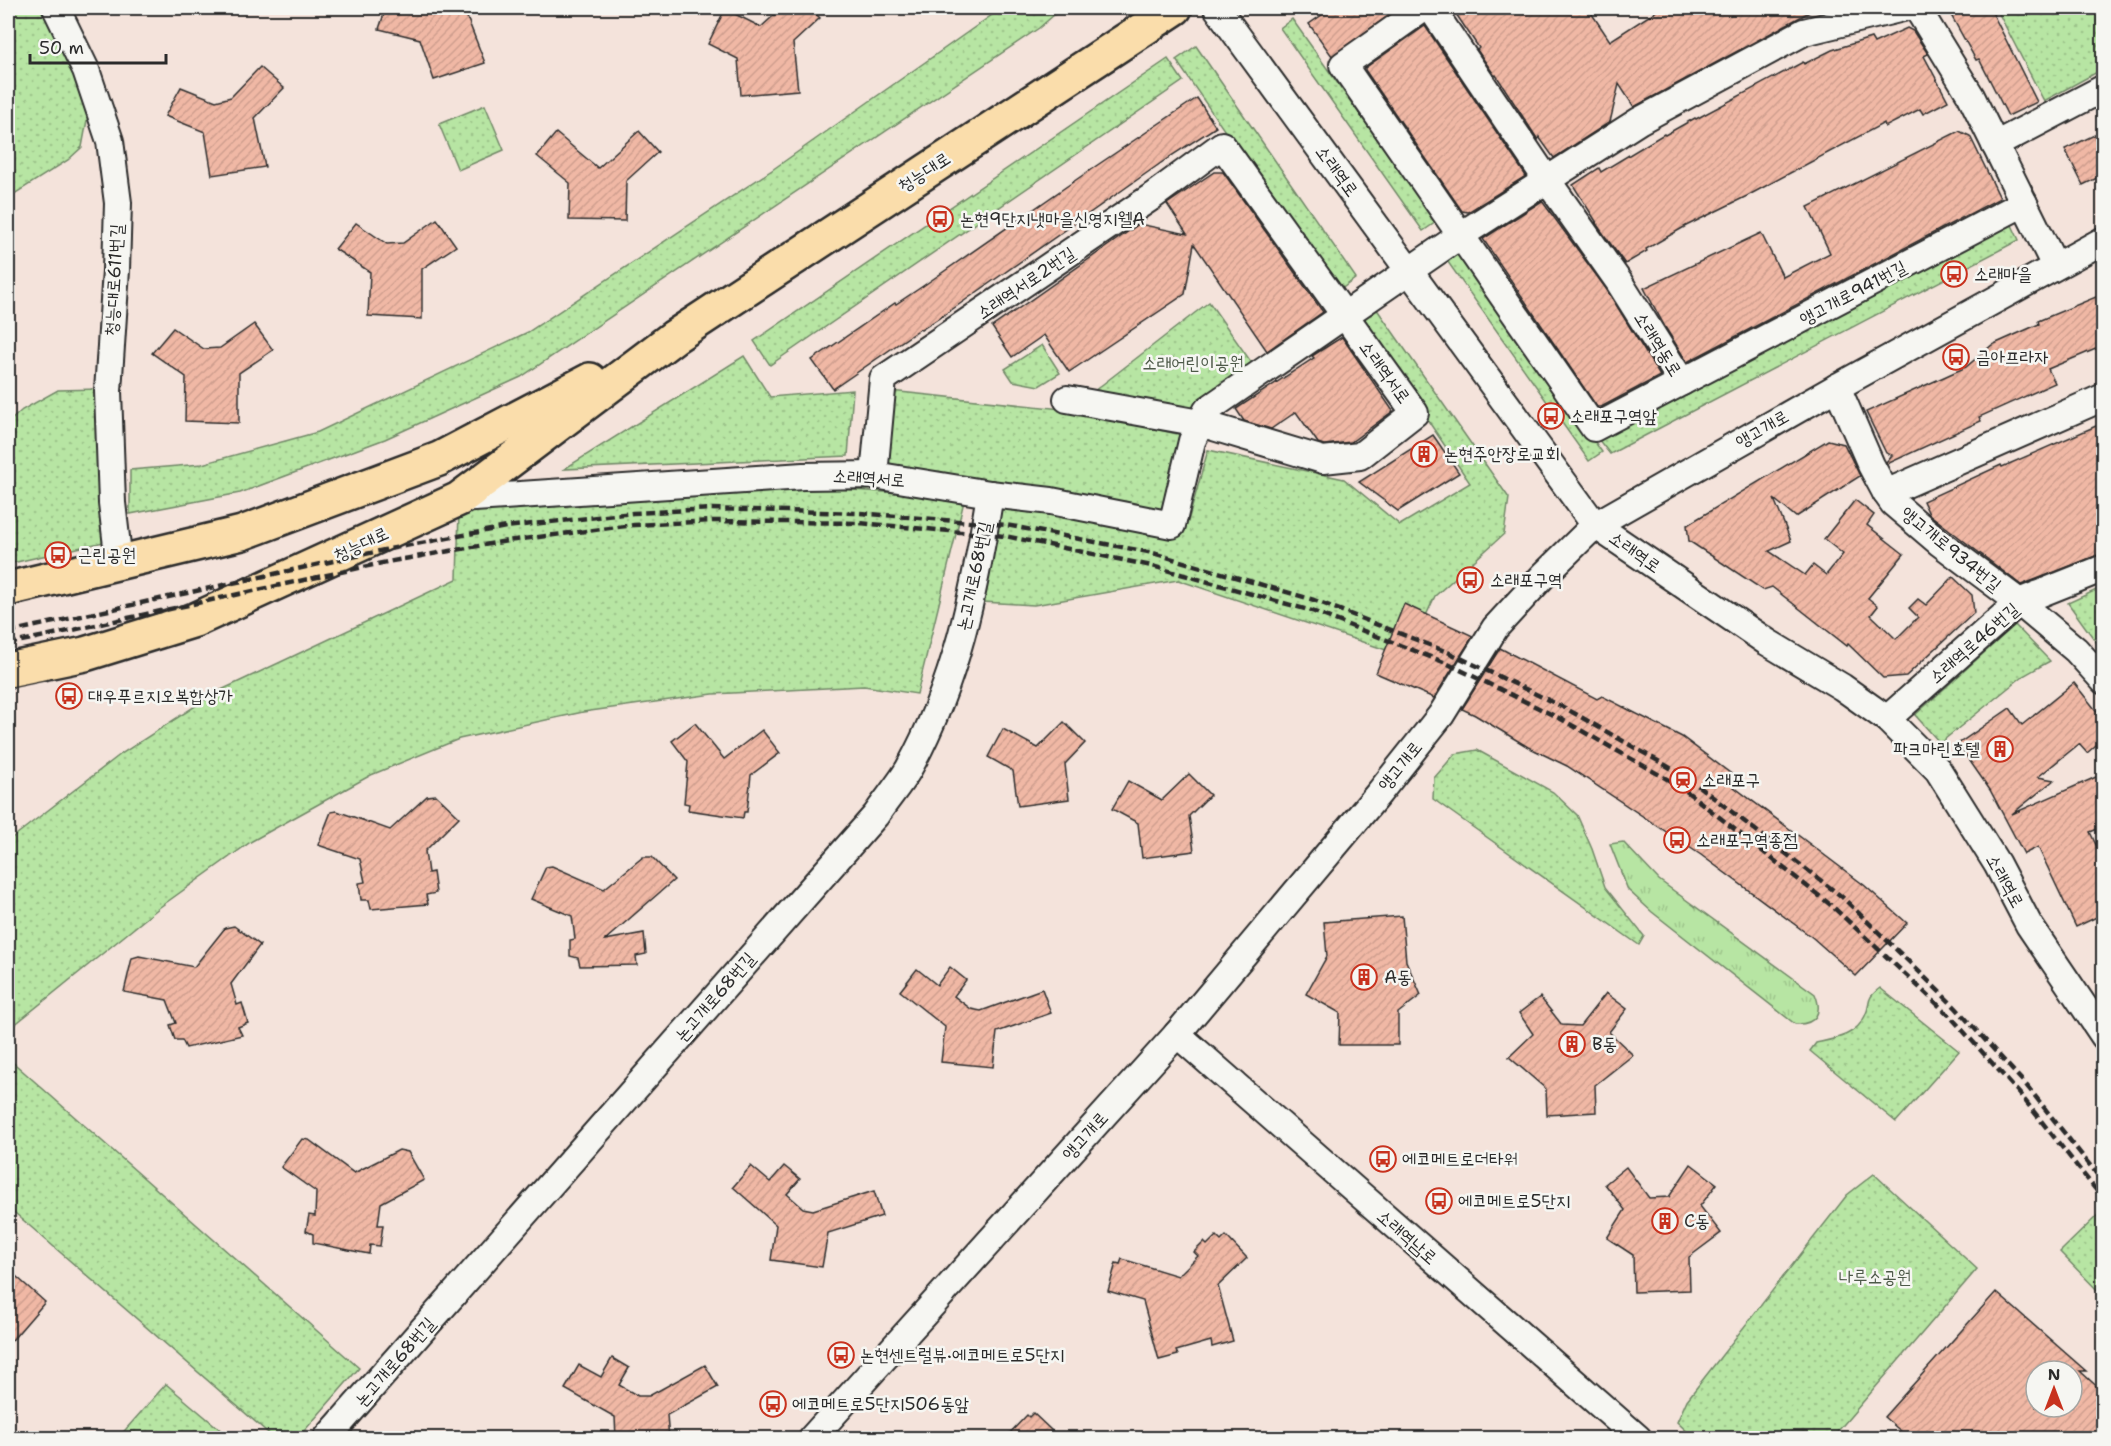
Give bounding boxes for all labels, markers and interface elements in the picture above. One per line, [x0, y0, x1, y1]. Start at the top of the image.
scale bar [30, 27, 166, 65]
text: 50 m [39, 36, 84, 60]
street label: 소래역로 [1310, 141, 1364, 201]
street label: 청능대로 [893, 146, 955, 198]
bus stop icon: 논현9단지냇마을신영지웰A [925, 204, 955, 234]
place label: 논현9단지냇마을신영지웰A [960, 207, 1145, 231]
street label: 청능대로611번길 [99, 223, 129, 337]
street label: 소래역서로2번길 [972, 241, 1080, 325]
street label: 앵고개로941번길 [1795, 254, 1911, 331]
bus stop icon: 소래마을 [1939, 259, 1969, 289]
place label: 소래마을 [1974, 262, 2032, 286]
street label: 소래역동로 [1629, 307, 1687, 381]
street label: 소래역서로 [1354, 336, 1416, 408]
bus stop icon: 금아프라자 [1941, 342, 1971, 372]
place label: 금아프라자 [1976, 345, 2049, 369]
park label: 소래어린이공원 [1142, 351, 1244, 375]
bus stop icon: 소래포구역앞 [1536, 401, 1566, 431]
place label: 소래포구역앞 [1570, 404, 1657, 428]
street label: 앵고개로 [1731, 404, 1793, 454]
building icon: 논현주안장로교회 [1409, 439, 1439, 469]
place label: 논현주안장로교회 [1444, 442, 1560, 466]
street label: 소래역서로 [832, 464, 906, 492]
street label: 앵고개로934번길 [1896, 501, 2007, 597]
street label: 논고개로68번길 [951, 519, 997, 633]
street label: 청능대로 [330, 521, 392, 567]
street label: 소래역로 [1604, 526, 1666, 578]
bus stop icon: 근린공원 [43, 540, 73, 570]
place label: 근린공원 [78, 543, 136, 567]
bus stop icon: 소래포구역 [1455, 565, 1485, 595]
place label: 소래포구역 [1490, 568, 1562, 592]
street label: 소래역로46번길 [1924, 597, 2024, 689]
bus stop icon: 대우푸르지오복합상가 [54, 681, 84, 711]
place label: 대우푸르지오복합상가 [88, 684, 233, 708]
building icon: 파크마린호텔 [1985, 734, 2015, 764]
street label: 앵고개로 [1372, 736, 1428, 796]
place label: 파크마린호텔 [1893, 737, 1980, 761]
station icon: 소래포구 [1668, 765, 1698, 795]
place label: 소래포구 [1702, 768, 1760, 792]
bus stop icon: 소래포구역종점 [1662, 825, 1692, 855]
place label: 소래포구역종점 [1696, 828, 1798, 852]
street label: 소래역로 [1980, 850, 2030, 912]
street label: 논고개로68번길 [669, 947, 761, 1047]
building icon: A동 [1349, 962, 1379, 992]
place label: A동 [1384, 965, 1412, 989]
building icon: B동 [1557, 1029, 1587, 1059]
place label: B동 [1592, 1032, 1617, 1056]
street label: 앵고개로 [1057, 1106, 1113, 1166]
bus stop icon: 에코메트로더타워 [1368, 1144, 1398, 1174]
place label: 에코메트로더타워 [1402, 1147, 1518, 1171]
bus stop icon: 에코메트로5단지 [1424, 1186, 1454, 1216]
place label: 에코메트로5단지 [1458, 1189, 1570, 1213]
street label: 소래역남로 [1372, 1204, 1442, 1270]
building icon: C동 [1650, 1206, 1680, 1236]
place label: C동 [1684, 1209, 1710, 1233]
park label: 나루소공원 [1839, 1265, 1911, 1289]
street label: 논고개로68번길 [349, 1312, 441, 1412]
bus stop icon: 논현센트럴뷰·에코메트로5단지 [826, 1340, 856, 1370]
place label: 논현센트럴뷰·에코메트로5단지 [860, 1343, 1064, 1367]
north arrow [2024, 1359, 2084, 1419]
text: N [2048, 1364, 2060, 1385]
bus stop icon: 에코메트로5단지506동앞 [758, 1389, 788, 1419]
place label: 에코메트로5단지506동앞 [792, 1392, 970, 1416]

